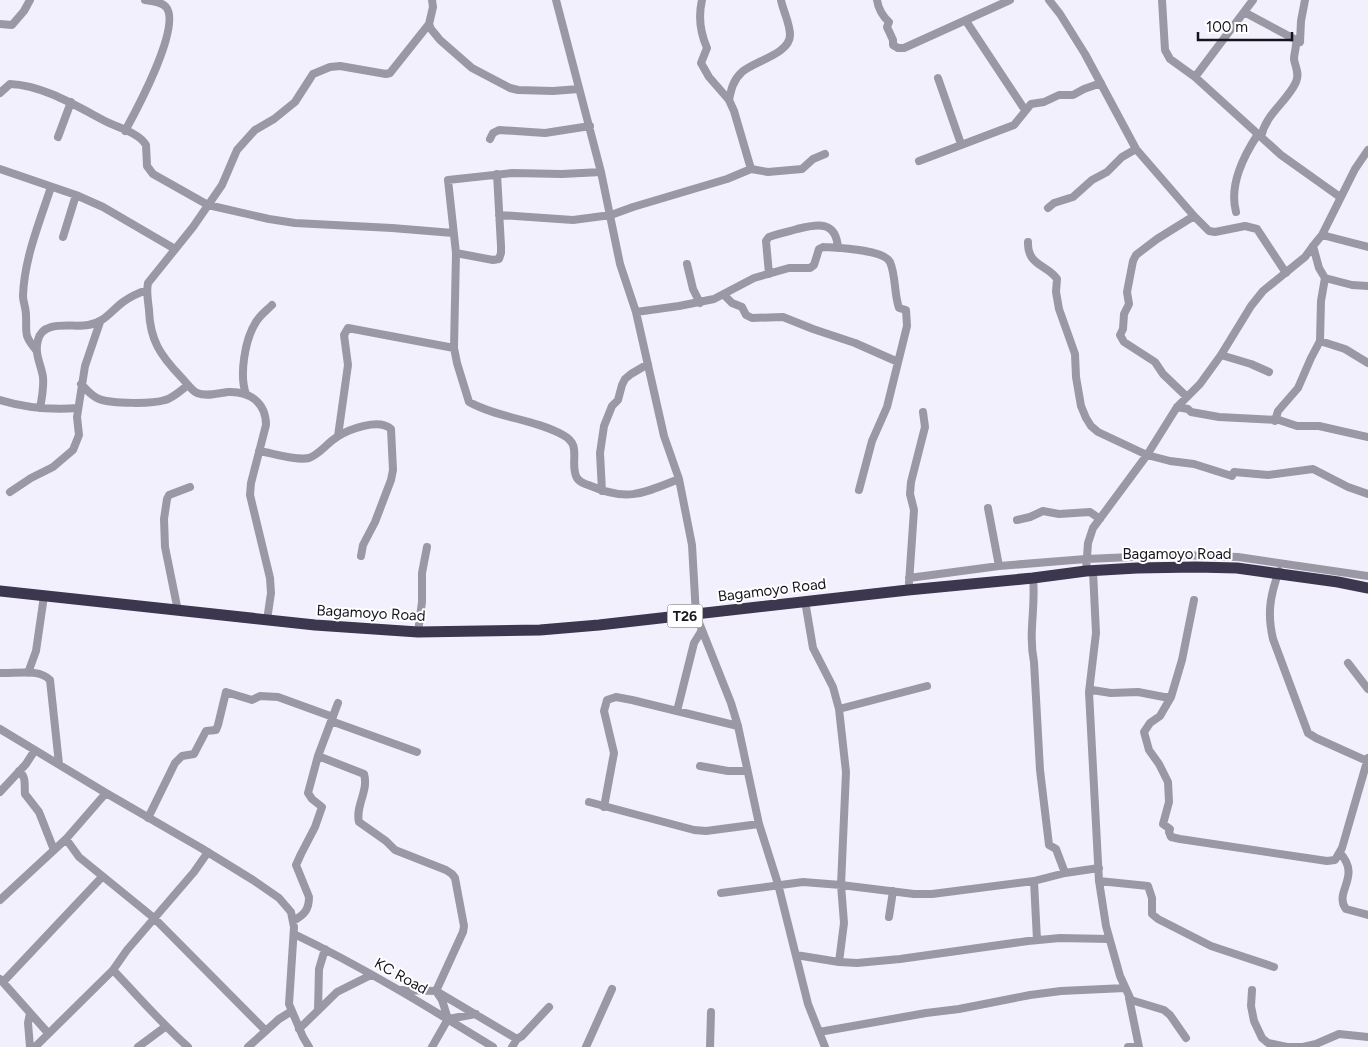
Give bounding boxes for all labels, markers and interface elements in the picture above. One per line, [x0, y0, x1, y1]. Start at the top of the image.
scale bar [1198, 10, 1292, 42]
text: 100 m [1206, 18, 1248, 36]
street label: Bagamoyo Road [1122, 545, 1232, 563]
street label: Bagamoyo Road [717, 574, 827, 606]
street label: Bagamoyo Road [316, 601, 426, 625]
road number: T26 [668, 604, 702, 628]
street label: KC Road [371, 954, 431, 998]

